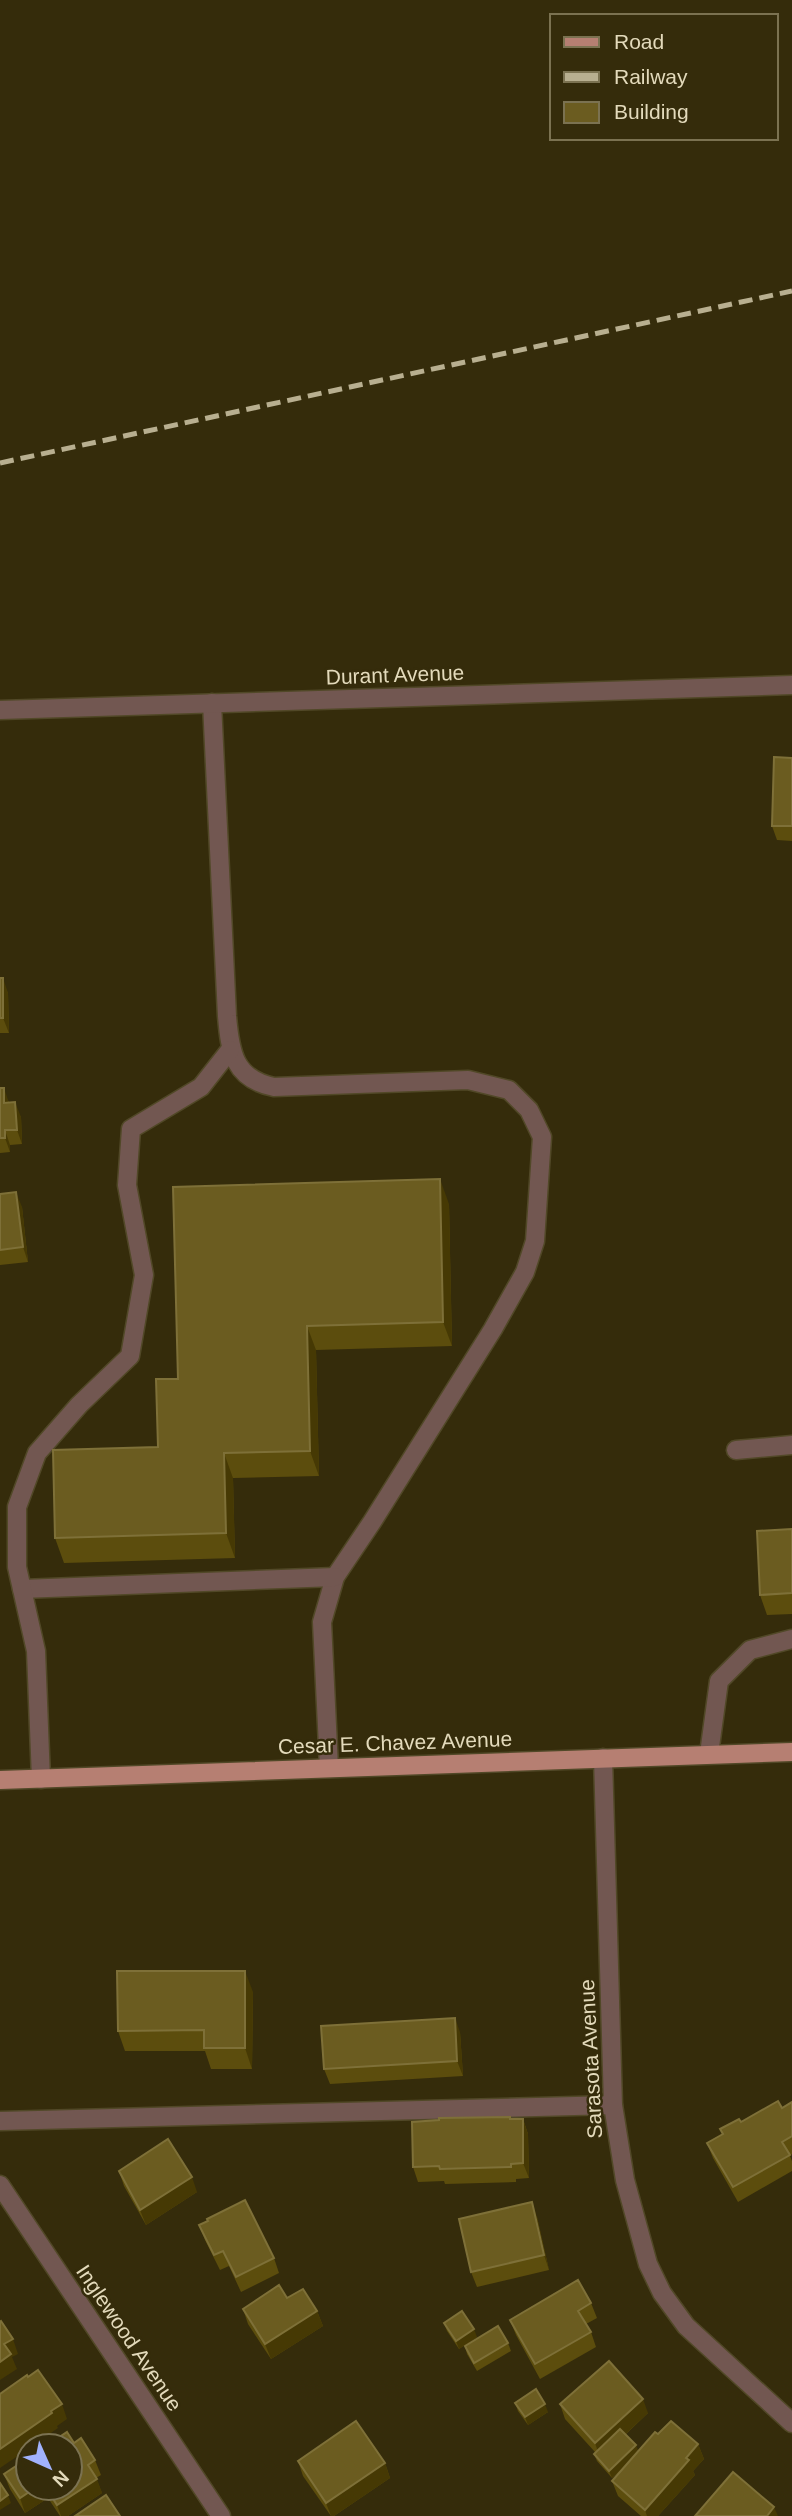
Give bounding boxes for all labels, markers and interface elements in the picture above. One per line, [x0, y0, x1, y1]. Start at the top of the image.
legend [550, 14, 778, 140]
text: Road [614, 30, 664, 53]
text: Railway [614, 65, 688, 88]
text: Building [614, 100, 689, 123]
street label: Durant Avenue [325, 661, 465, 688]
street label: Cesar E. Chavez Avenue [278, 1727, 512, 1758]
street label: Sarasota Avenue [575, 1979, 606, 2139]
street label: Inglewood Avenue [72, 2260, 187, 2415]
north arrow [14, 2432, 84, 2502]
text: N [48, 2466, 73, 2491]

